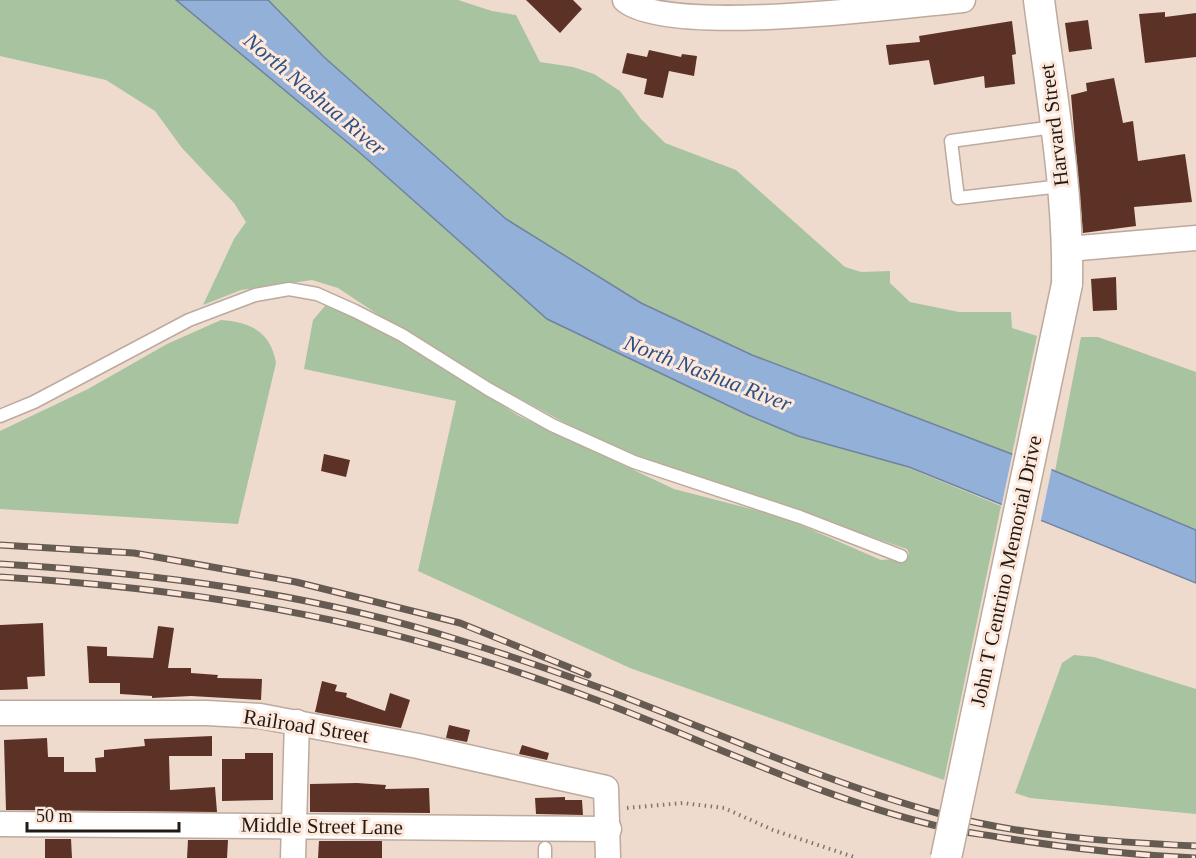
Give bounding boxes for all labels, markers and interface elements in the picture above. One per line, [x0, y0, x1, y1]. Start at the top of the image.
water label: North Nashua River [238, 27, 391, 161]
street label: Harvard Street [1035, 62, 1073, 188]
water label: North Nashua River [620, 329, 796, 417]
street label: John T Centrino Memorial Drive [965, 433, 1047, 709]
street label: Railroad Street [242, 704, 371, 748]
scale bar [27, 795, 178, 833]
text: 50 m [36, 806, 73, 826]
street label: Middle Street Lane [241, 813, 403, 839]

